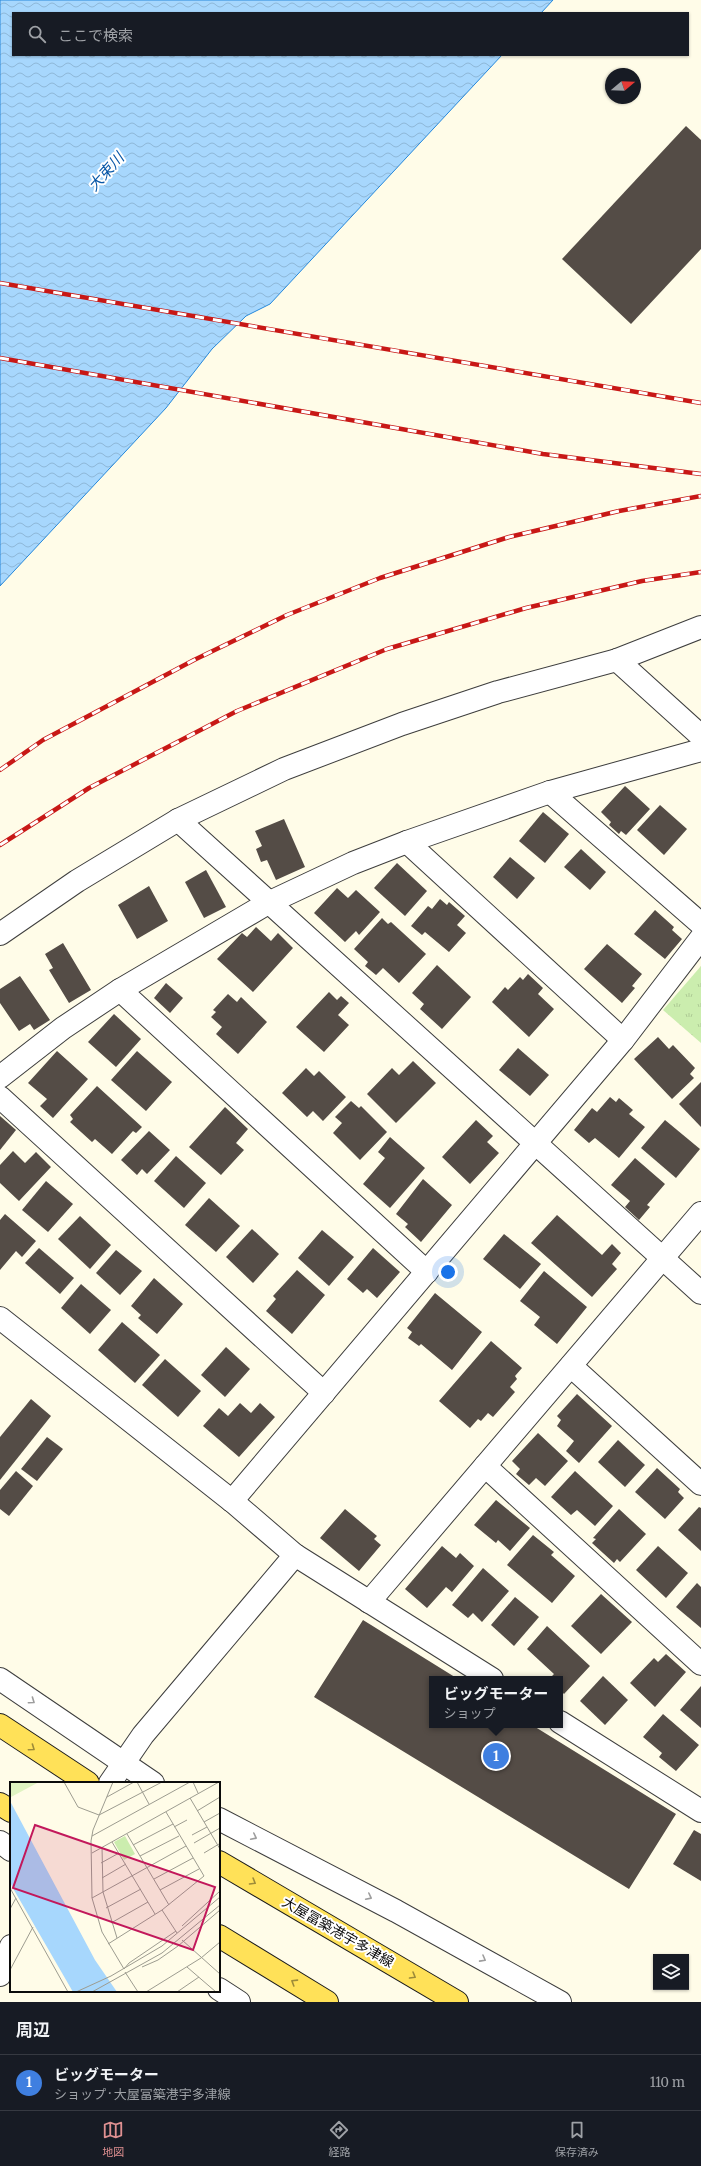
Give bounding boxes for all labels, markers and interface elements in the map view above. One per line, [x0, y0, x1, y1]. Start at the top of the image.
search box [12, 12, 689, 56]
icon: search [26, 23, 48, 45]
text: ここで検索 [58, 26, 133, 45]
north arrow [605, 68, 641, 104]
water label: 大束川 [84, 147, 129, 195]
your location [438, 1262, 458, 1282]
popup [429, 1676, 563, 1728]
text: ビッグモーター [443, 1684, 549, 1703]
one-way arrow [28, 1696, 35, 1704]
text: ショップ [443, 1705, 496, 1722]
pin: 1 [483, 1741, 509, 1771]
one-way arrow [28, 1743, 35, 1751]
inset map [10, 1782, 220, 1992]
one-way arrow [249, 1832, 257, 1839]
one-way arrow [248, 1878, 256, 1885]
one-way arrow [365, 1892, 372, 1899]
street label: 大屋冨築港宇多津線 [279, 1893, 397, 1971]
map controls [653, 1954, 689, 1990]
button: layers [653, 1954, 689, 1990]
one-way arrow [479, 1955, 486, 1962]
one-way arrow [409, 1972, 416, 1979]
one-way arrow [291, 1980, 298, 1987]
text: 周辺 [16, 2019, 50, 2041]
text: ビッグモーター [54, 2065, 159, 2084]
text: 1 [26, 2074, 32, 2091]
text: 110 m [650, 2074, 685, 2091]
text: ショップ · 大屋冨築港宇多津線 [54, 2086, 231, 2103]
tab: 地図 [102, 2119, 124, 2159]
tab: 経路 [328, 2119, 350, 2159]
tab: 保存済み [555, 2119, 599, 2159]

